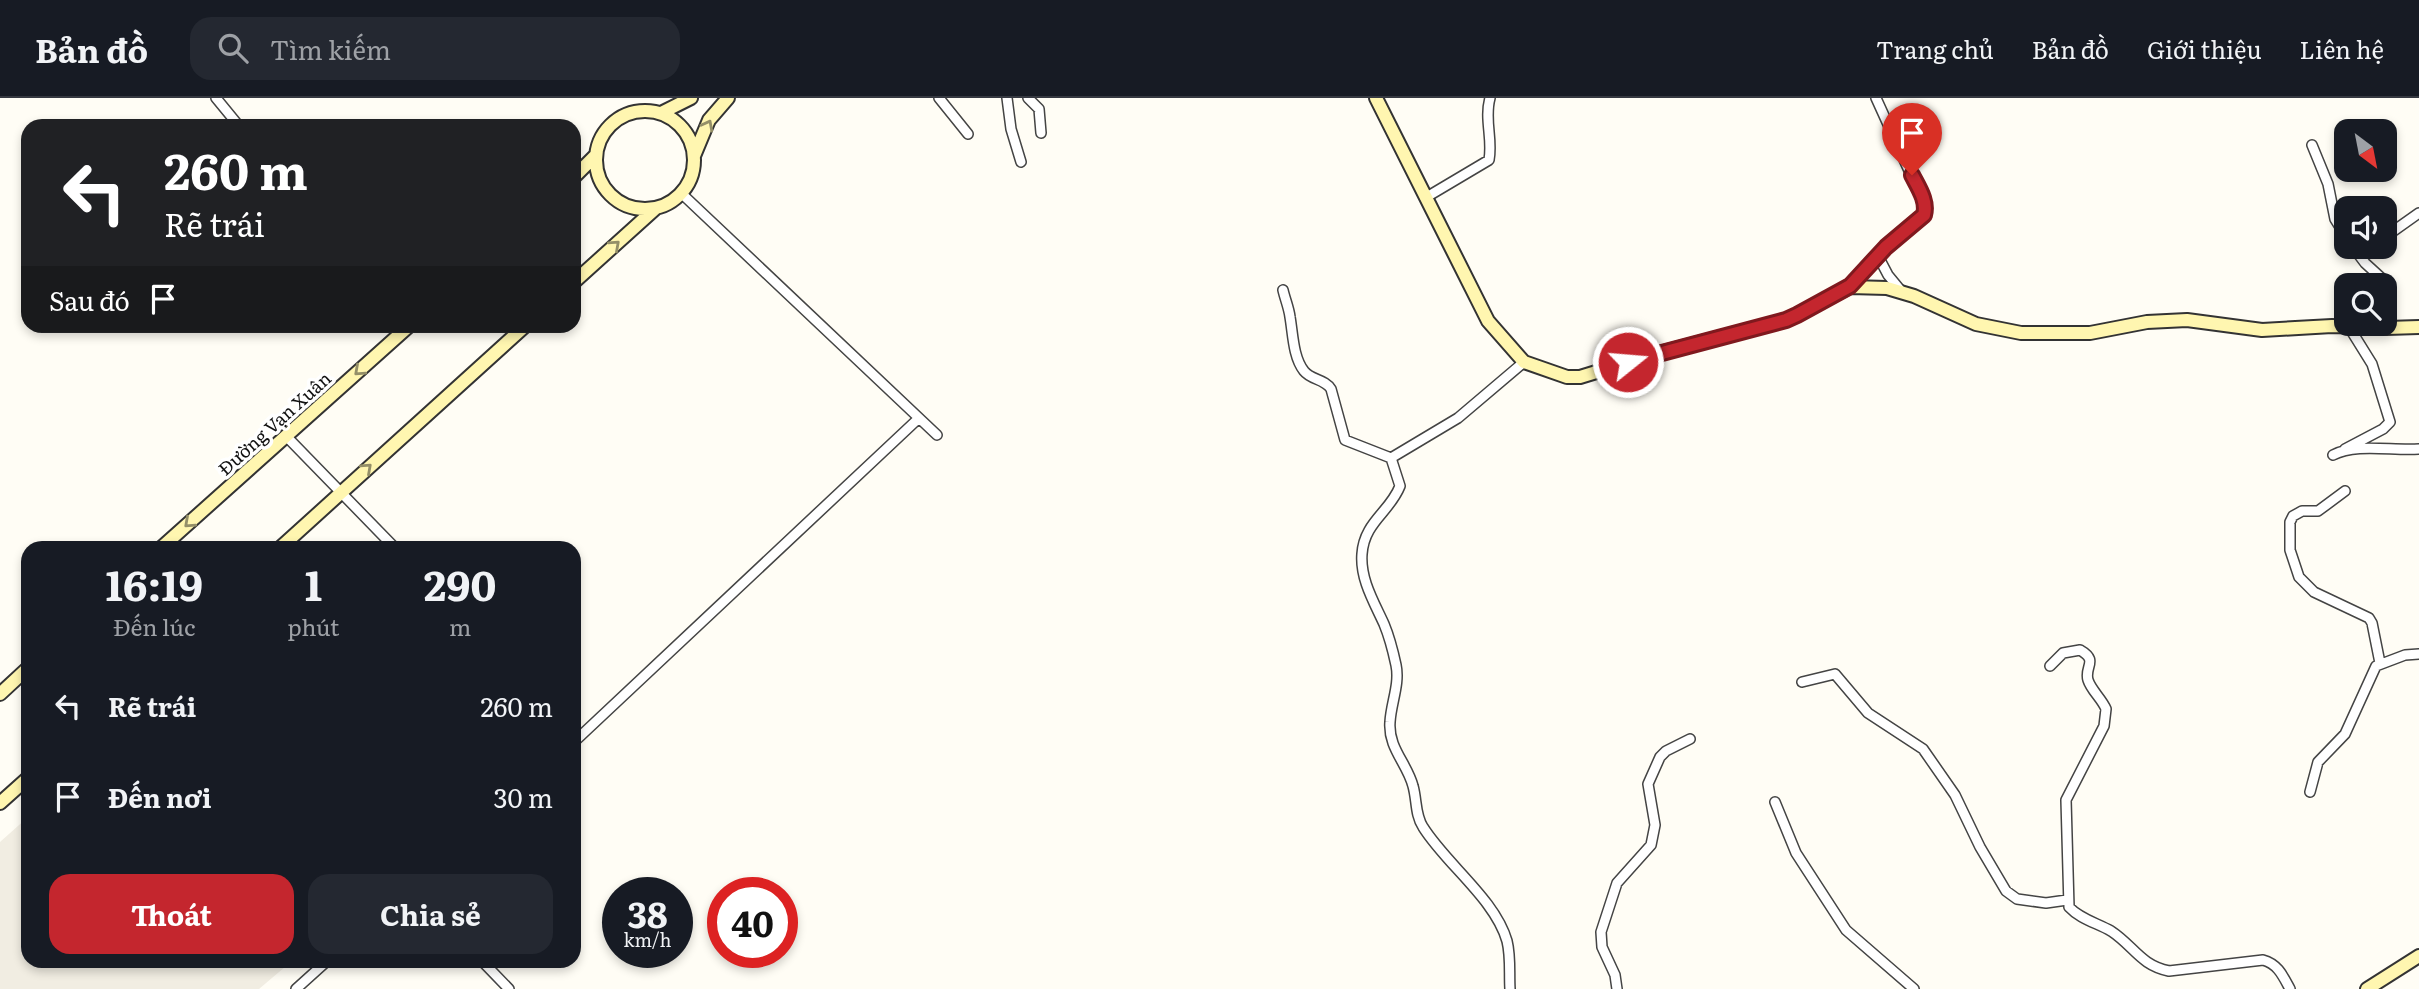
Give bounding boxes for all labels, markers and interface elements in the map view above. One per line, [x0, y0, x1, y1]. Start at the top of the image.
search box [190, 17, 680, 80]
text: Bản đồ [35, 24, 148, 73]
icon: search [214, 29, 252, 67]
text: Tìm kiếm [270, 29, 391, 68]
text: Trang chủ [1876, 31, 1994, 66]
text: Bản đồ [2032, 31, 2109, 66]
text: Giới thiệu [2147, 31, 2262, 66]
text: Liên hệ [2300, 31, 2384, 66]
pin [1882, 103, 1942, 175]
icon: arrive [1893, 114, 1931, 152]
north arrow [2334, 119, 2398, 182]
map controls [2334, 119, 2397, 336]
one-way arrow [700, 120, 714, 133]
text: 260 m [164, 132, 308, 205]
icon: left [49, 147, 140, 238]
button: sound [2334, 196, 2397, 259]
text: Rẽ trái [164, 199, 265, 247]
one-way arrow [607, 241, 620, 253]
button: search [2334, 273, 2397, 336]
text: Sau đó [49, 280, 130, 319]
icon: arrive [144, 280, 182, 318]
position arrow [1591, 325, 1665, 399]
one-way arrow [354, 363, 367, 375]
street label: Đường Vạn Xuân [211, 365, 337, 481]
one-way arrow [359, 464, 372, 477]
one-way arrow [184, 515, 197, 527]
text: 16:19 [106, 552, 203, 614]
text: 1 [305, 552, 322, 614]
text: 290 [424, 552, 496, 614]
text: Đến lúc [113, 609, 196, 643]
text: phút [287, 609, 339, 643]
text: m [449, 609, 471, 643]
text: Rẽ trái [108, 686, 196, 725]
text: 260 m [480, 686, 553, 725]
icon: left [49, 687, 87, 725]
text: Đến nơi [108, 777, 211, 816]
text: 30 m [493, 777, 553, 816]
icon: arrive [49, 778, 87, 816]
button: Thoát [49, 874, 294, 954]
button: Chia sẻ [308, 874, 553, 954]
speed limit sign: 40 [707, 877, 798, 968]
text: 38 [627, 887, 668, 939]
text: km/h [624, 926, 671, 953]

